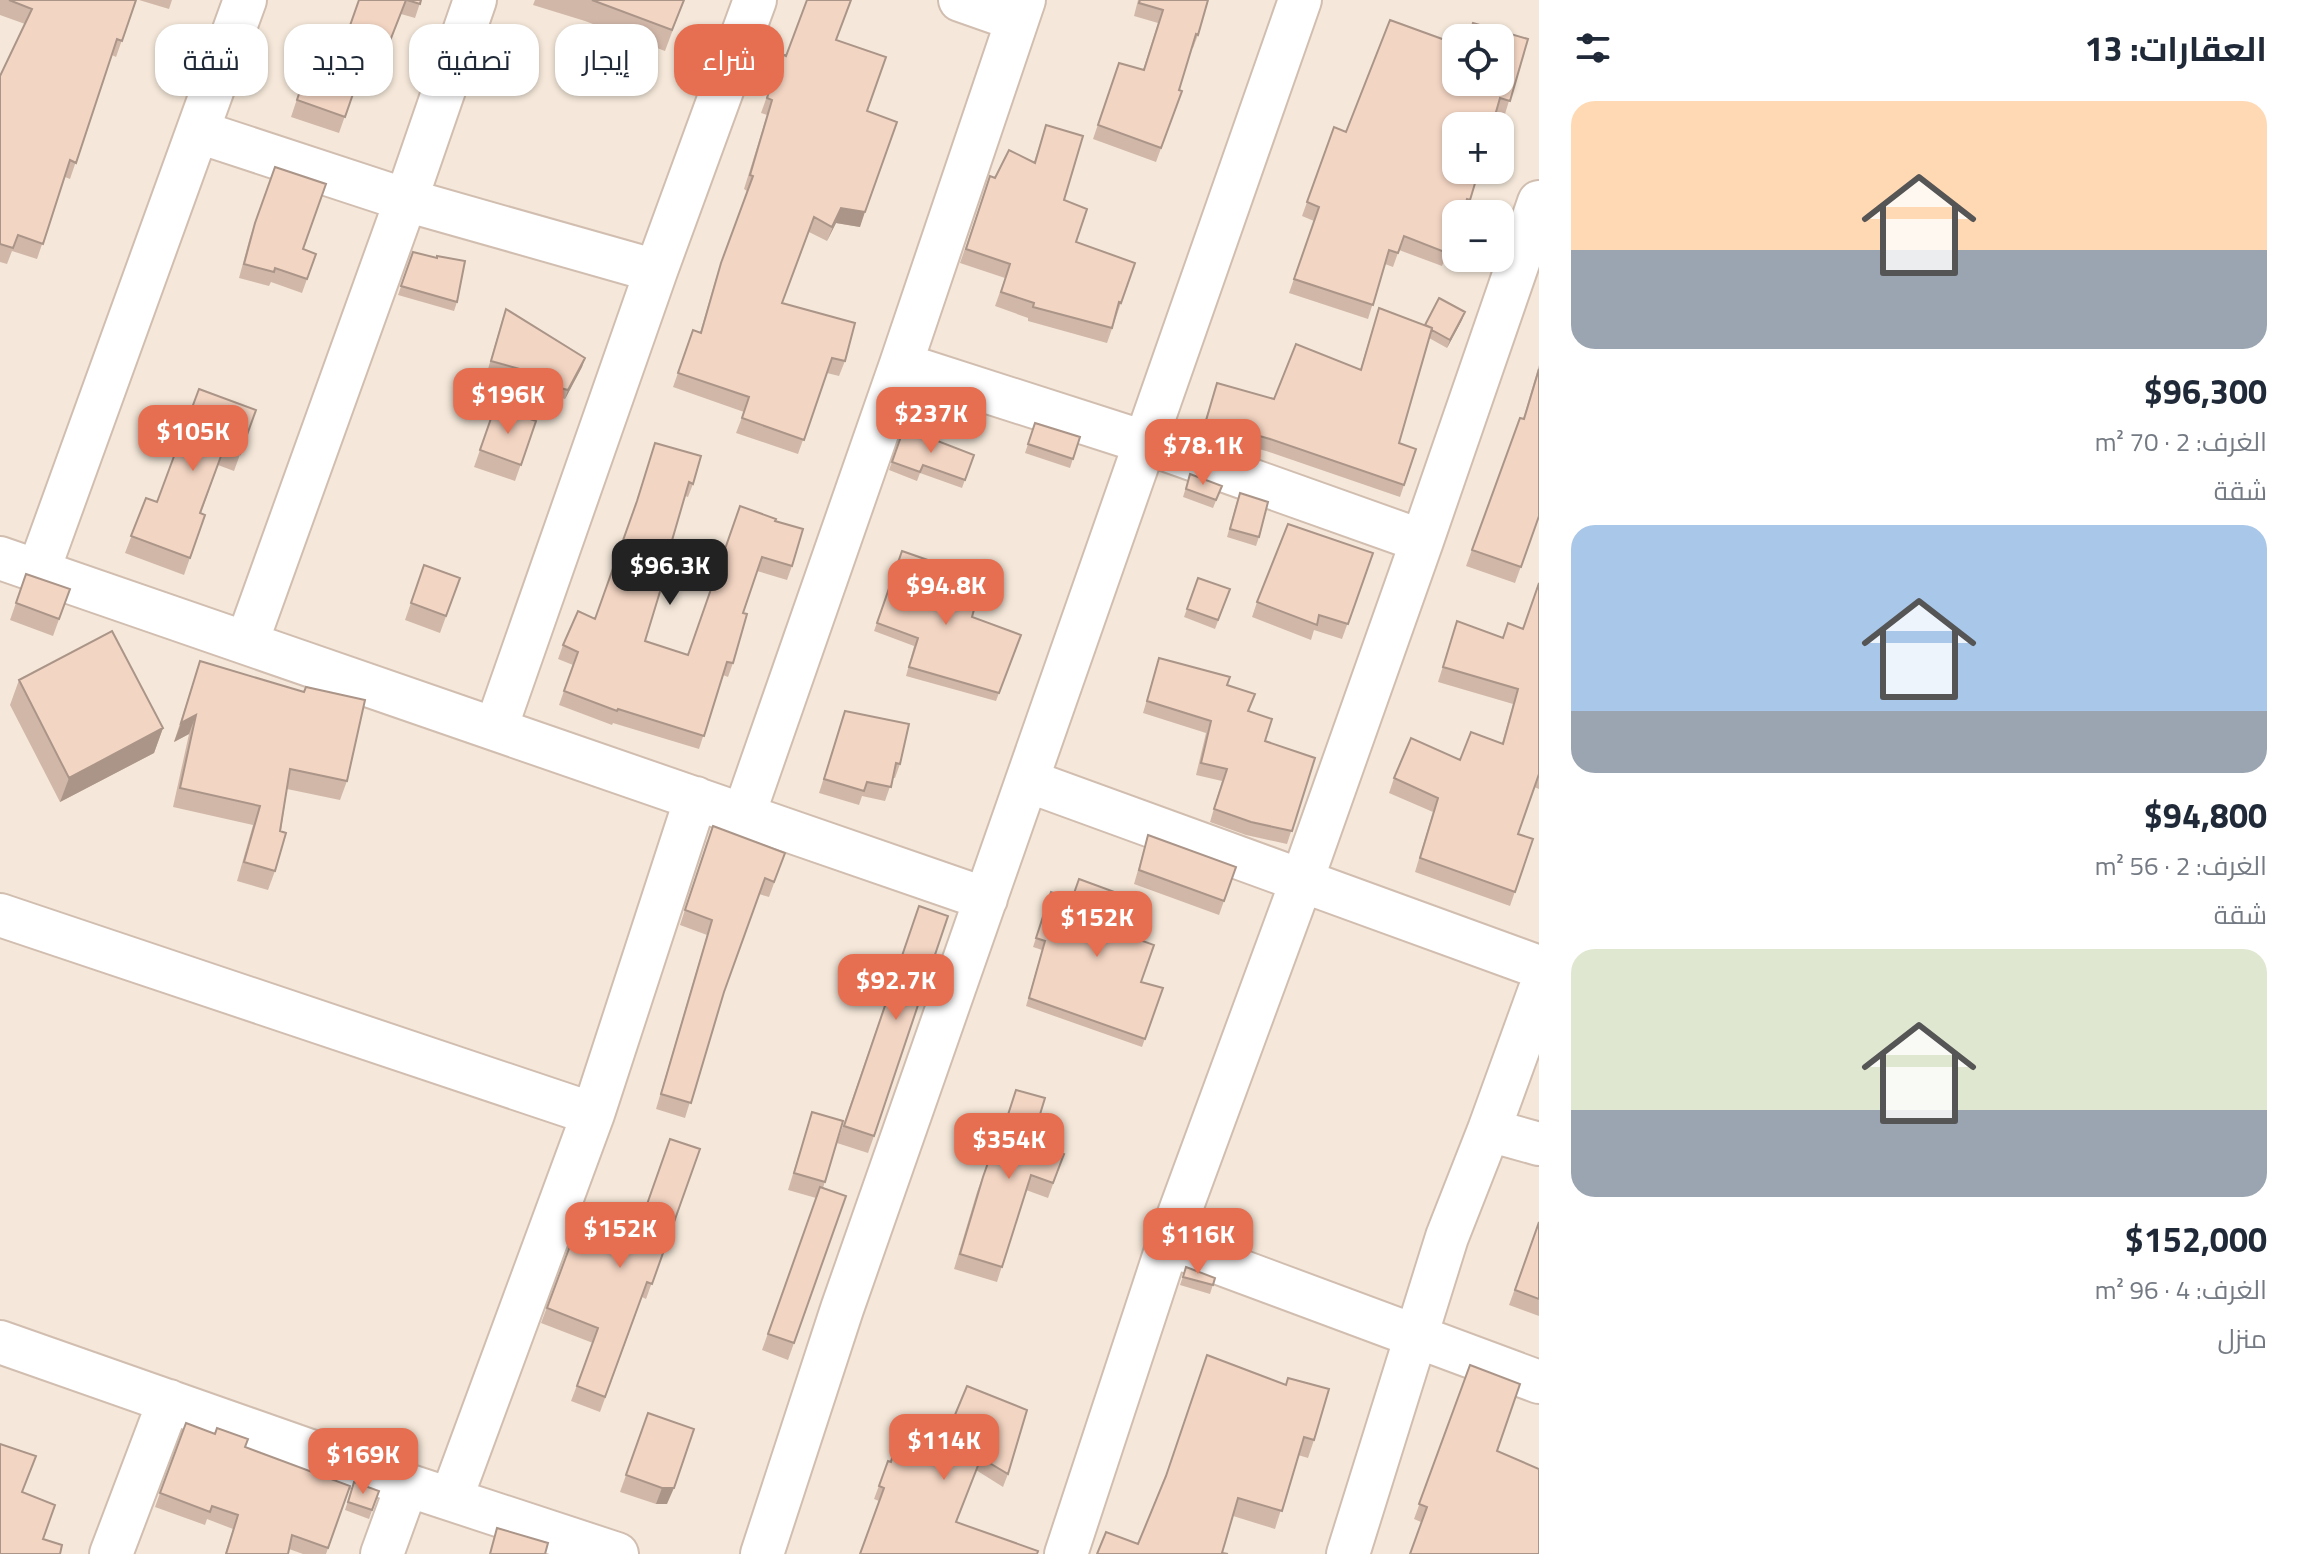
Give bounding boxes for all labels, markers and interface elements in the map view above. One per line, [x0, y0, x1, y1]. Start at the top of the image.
text: العقارات: 13 [2084, 22, 2267, 74]
chip: شقة [155, 24, 268, 96]
chip: جديد [284, 24, 393, 96]
chip: تصفية [409, 24, 539, 96]
chip: إيجار [555, 24, 658, 96]
chip: شراء [674, 24, 784, 96]
map controls [1442, 24, 1514, 272]
button: locate [1442, 24, 1514, 96]
icon: filters [1571, 26, 1615, 70]
button: + [1442, 112, 1514, 184]
icon: home [1847, 153, 1991, 297]
button: − [1442, 200, 1514, 272]
text: $96,300 [2144, 365, 2267, 417]
pin: $196K [452, 368, 564, 436]
text: $196K [471, 374, 545, 413]
pin: $237K [875, 387, 987, 455]
text: $237K [894, 393, 968, 432]
pin: $105K [137, 405, 249, 473]
text: $105K [156, 411, 230, 450]
pin: $78.1K [1138, 419, 1268, 487]
text: الغرف: 2 · 70 m² [2095, 422, 2267, 461]
text: $78.1K [1163, 425, 1243, 464]
text: شقة [2214, 471, 2267, 510]
pin: $96.3K [605, 539, 735, 607]
text: $96.3K [630, 545, 710, 584]
pin: $94.8K [881, 559, 1011, 627]
text: $94.8K [906, 565, 986, 604]
icon: home [1847, 577, 1991, 721]
text: $94,800 [2144, 789, 2267, 841]
text: الغرف: 2 · 56 m² [2095, 846, 2267, 885]
pin: $152K [1041, 891, 1153, 959]
text: شقة [2214, 895, 2267, 934]
text: $152K [1060, 897, 1134, 936]
pin: $92.7K [831, 954, 961, 1022]
text: $92.7K [856, 960, 936, 999]
icon: home [1847, 1001, 1991, 1145]
pin: $354K [953, 1113, 1065, 1181]
text: $354K [972, 1119, 1046, 1158]
pin: $152K [564, 1202, 676, 1270]
text: $152K [583, 1208, 657, 1247]
pin: $116K [1142, 1208, 1254, 1276]
text: $152,000 [2125, 1213, 2267, 1265]
text: $116K [1161, 1214, 1235, 1253]
text: الغرف: 4 · 96 m² [2095, 1270, 2267, 1309]
text: منزل [2218, 1319, 2267, 1358]
pin: $114K [888, 1414, 1000, 1482]
text: $114K [907, 1420, 981, 1459]
pin: $169K [307, 1428, 419, 1496]
text: $169K [326, 1434, 400, 1473]

